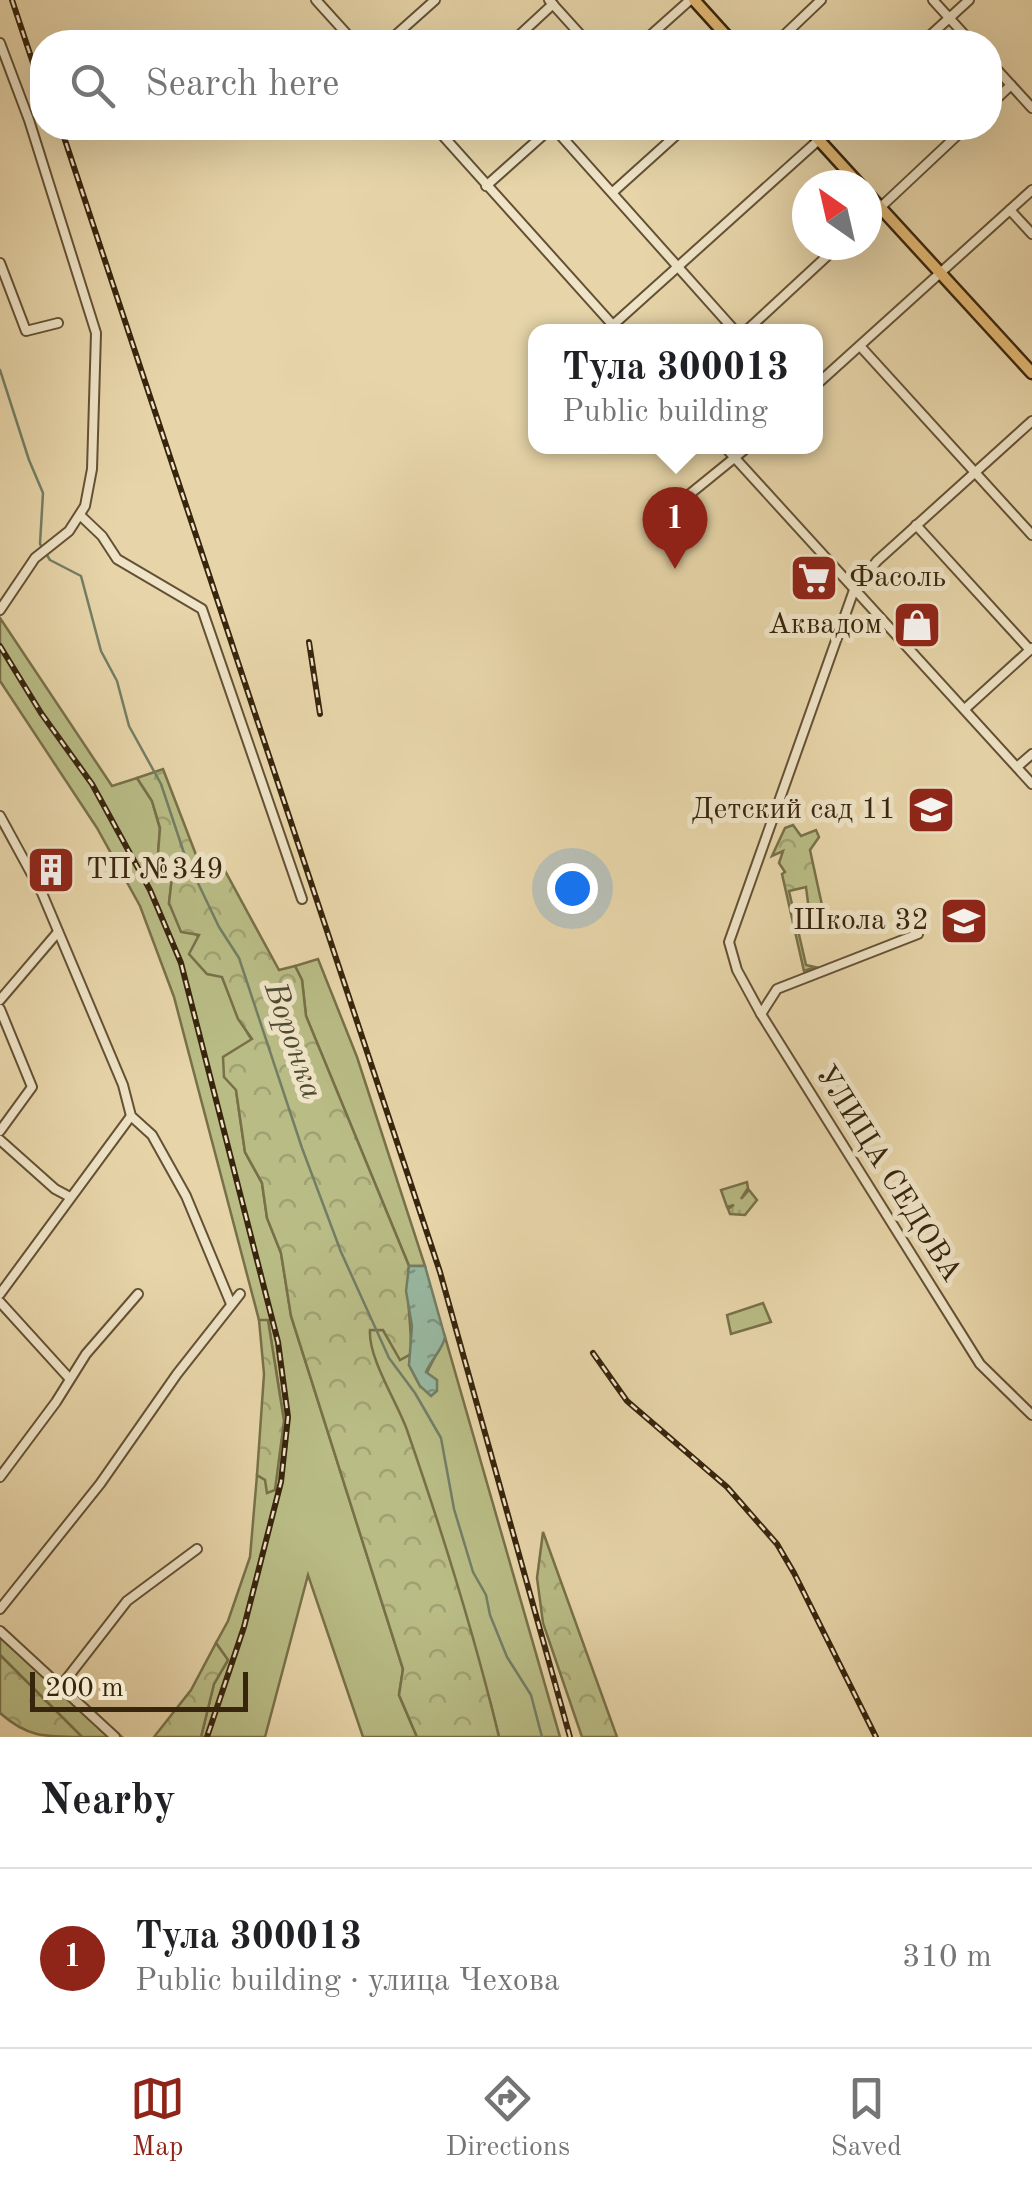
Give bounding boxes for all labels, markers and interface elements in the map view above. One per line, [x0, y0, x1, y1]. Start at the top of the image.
search box [30, 30, 1002, 140]
icon: search [65, 58, 120, 113]
text: Search here [145, 66, 340, 104]
north arrow [792, 170, 882, 260]
popup [528, 324, 823, 454]
text: Тула 300013 [562, 350, 789, 388]
text: Public building [562, 397, 768, 429]
pin: 1 [642, 486, 708, 569]
supermarket icon: Фасоль [788, 552, 840, 604]
place label: Фасоль [849, 563, 946, 593]
shop icon: Аквадом [891, 599, 943, 651]
place label: Аквадом [768, 610, 882, 640]
school or university icon: Детский сад 11 [905, 784, 957, 836]
place label: Детский сад 11 [691, 795, 896, 825]
building icon: ТП №349 [25, 844, 77, 896]
place label: ТП №349 [86, 855, 224, 885]
your location [547, 863, 598, 914]
school or university icon: Школа 32 [938, 895, 990, 947]
place label: Школа 32 [793, 906, 929, 936]
water label: Воронка [257, 977, 327, 1104]
street label: УЛИЦА СЕДОВА [809, 1061, 967, 1287]
scale bar [30, 1667, 248, 1712]
text: 200 m [45, 1675, 124, 1703]
text: Nearby [40, 1781, 176, 1823]
text: Тула 300013 [135, 1919, 362, 1957]
text: 1 [63, 1942, 82, 1974]
text: 310 m [902, 1942, 992, 1974]
text: Public building · улица Чехова [135, 1966, 560, 1998]
tab: Map [130, 2071, 185, 2166]
tab: Directions [446, 2071, 570, 2166]
tab: Saved [830, 2071, 902, 2166]

